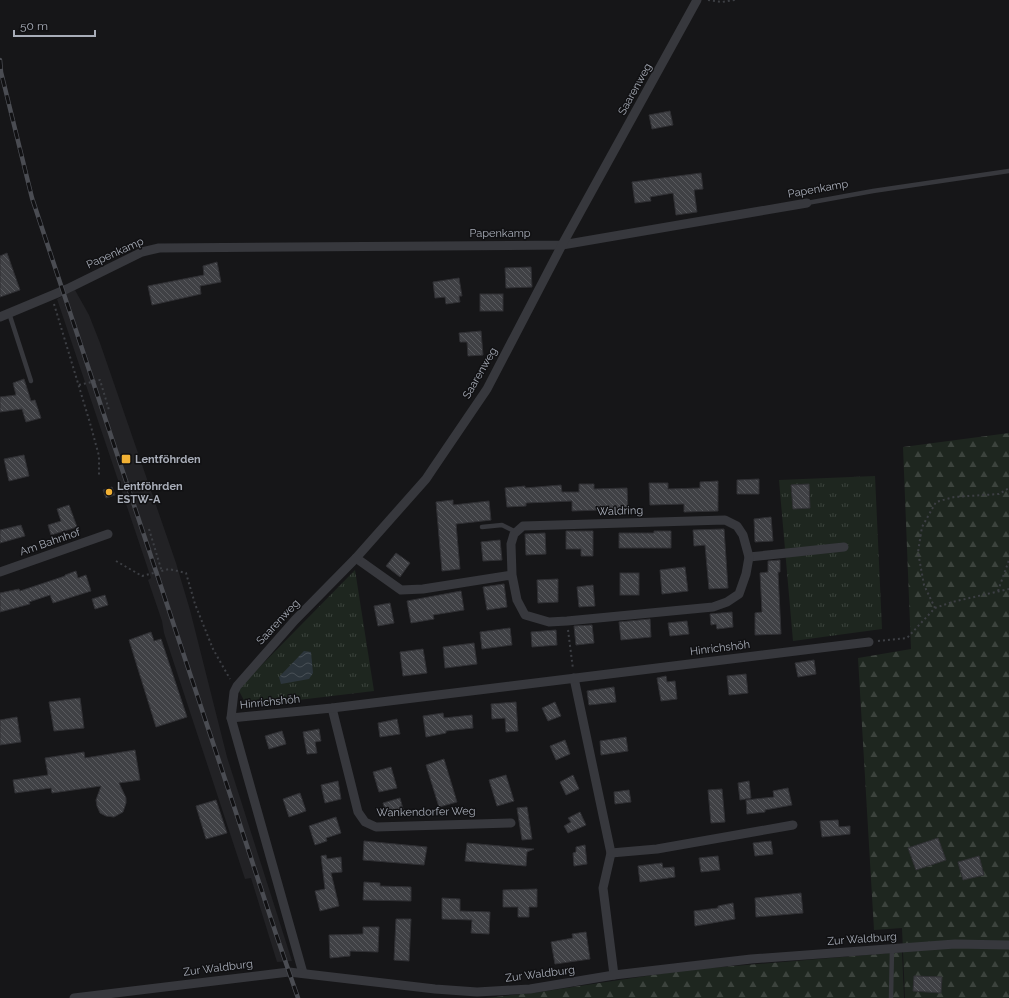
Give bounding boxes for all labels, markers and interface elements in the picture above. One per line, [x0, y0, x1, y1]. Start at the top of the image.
scale bar [14, 12, 95, 38]
text: 50 m [20, 19, 48, 33]
street label: Saarenweg [615, 61, 655, 117]
street label: Papenkamp [787, 177, 849, 201]
street label: Papenkamp [469, 227, 531, 240]
street label: Papenkamp [84, 235, 146, 271]
street label: Saarenweg [460, 345, 500, 401]
marker: Lentföhrden [120, 453, 132, 465]
place label: Lentföhrden [135, 453, 201, 466]
place label: Lentföhrden ESTW-A [117, 480, 183, 506]
marker: Lentföhrden ESTW-A [104, 487, 114, 497]
street label: Waldring [597, 504, 643, 518]
street label: Am Bahnhof [18, 525, 82, 558]
street label: Saarenweg [254, 597, 302, 647]
street label: Hinrichshöh [689, 638, 751, 658]
street label: Hinrichshöh [239, 692, 301, 712]
street label: Wankendorfer Weg [376, 805, 476, 819]
street label: Zur Waldburg [827, 930, 897, 948]
street label: Zur Waldburg [183, 957, 253, 979]
street label: Zur Waldburg [505, 963, 575, 985]

